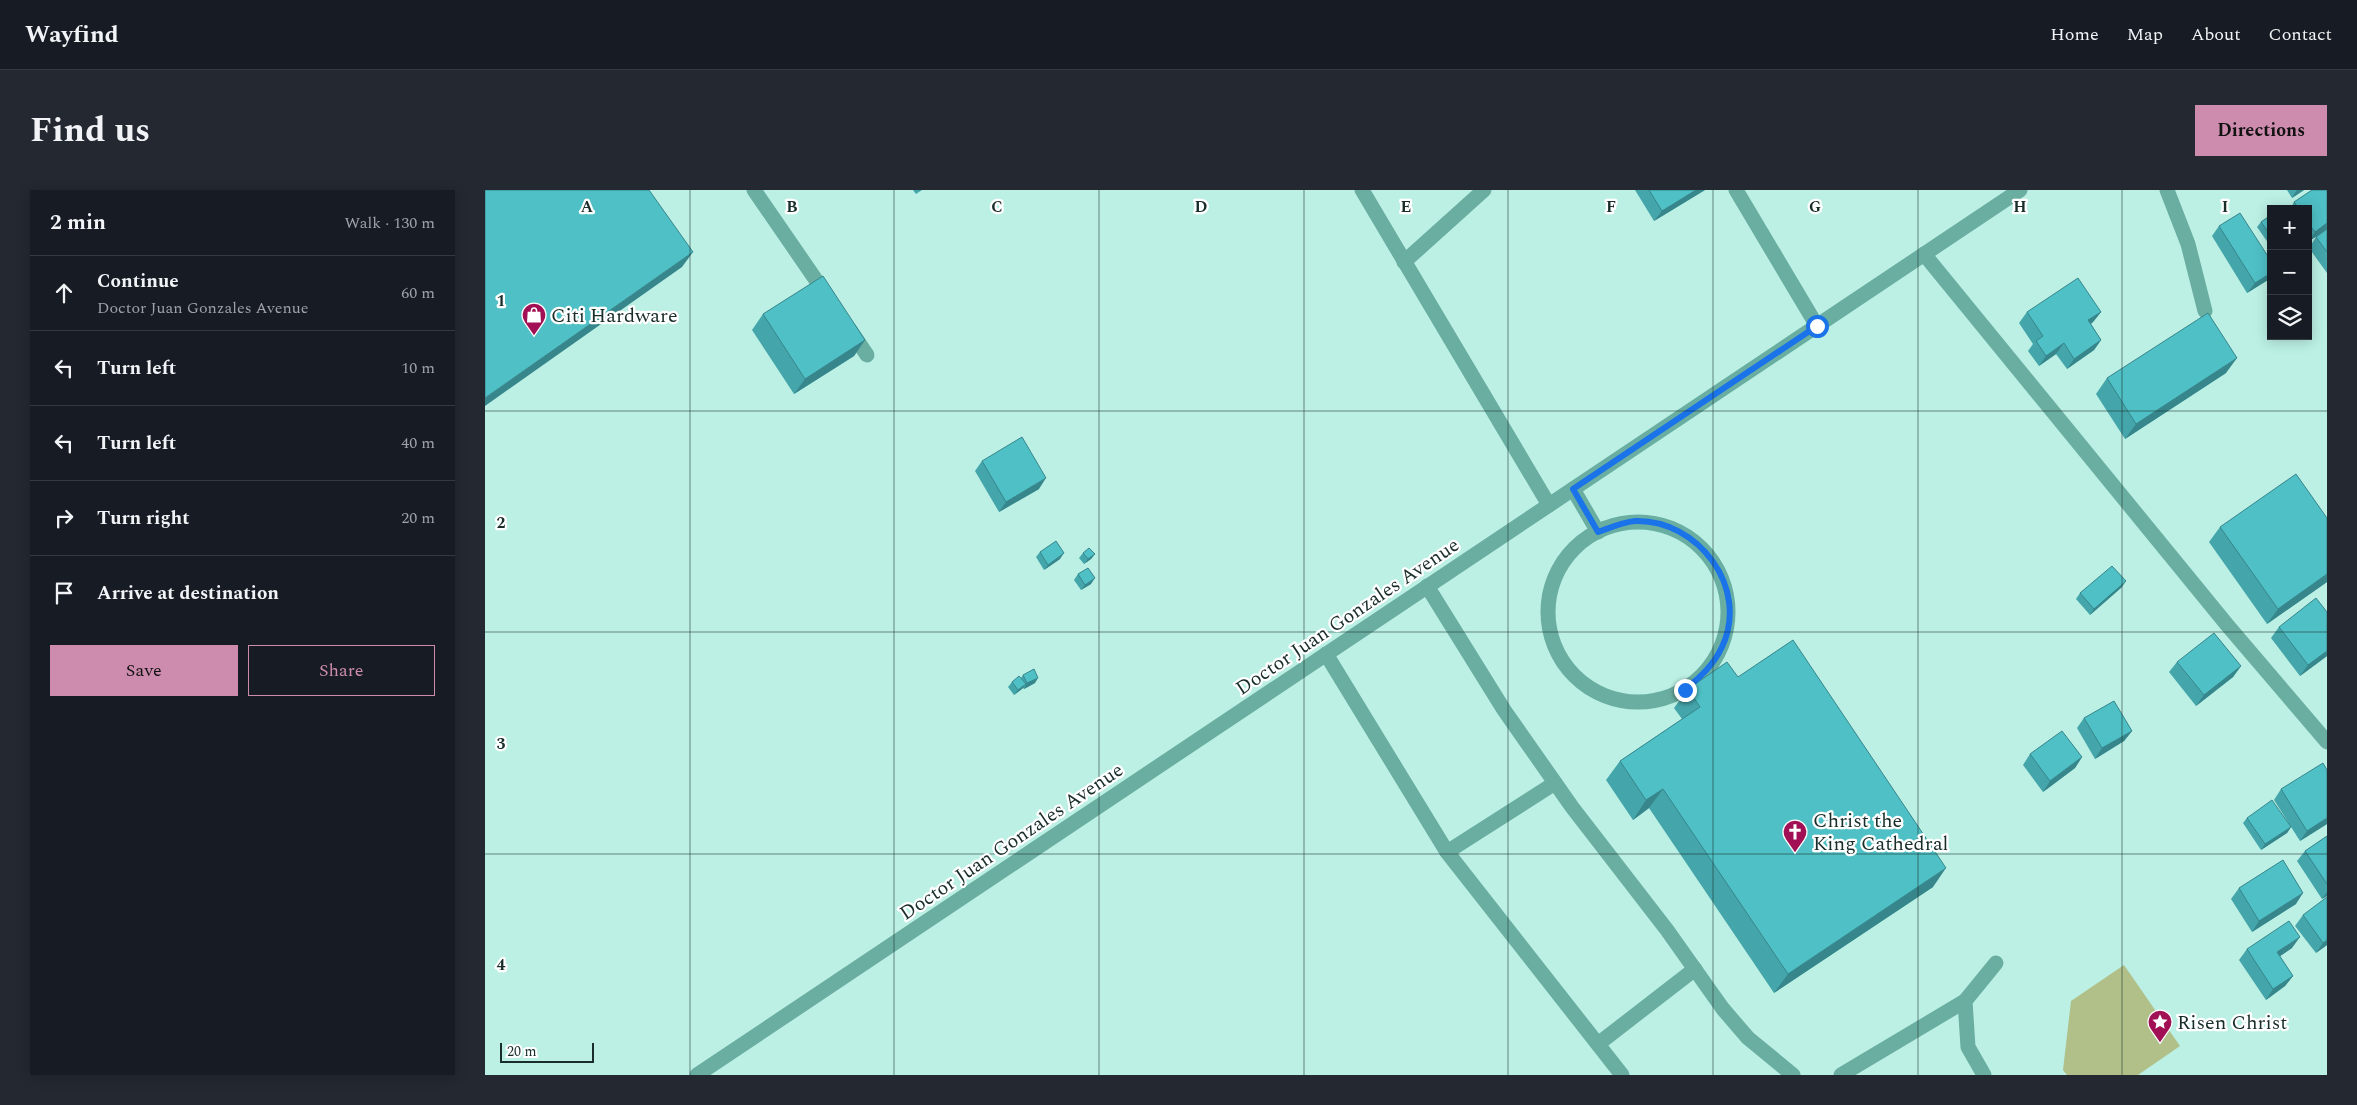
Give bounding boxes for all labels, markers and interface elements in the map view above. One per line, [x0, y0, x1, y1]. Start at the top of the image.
text: Wayfind [25, 17, 119, 53]
text: Home [2050, 21, 2099, 48]
text: Map [2127, 21, 2163, 48]
text: About [2191, 21, 2241, 48]
text: Contact [2269, 21, 2332, 48]
text: Find us [30, 104, 150, 157]
button: Directions [2195, 105, 2327, 156]
text: A [581, 195, 594, 219]
text: B [786, 195, 798, 219]
text: C [991, 195, 1003, 219]
text: D [1195, 195, 1208, 219]
text: E [1401, 195, 1411, 219]
text: F [1606, 195, 1616, 219]
text: G [1809, 195, 1821, 219]
text: H [2013, 195, 2027, 219]
text: I [2222, 195, 2228, 219]
map controls [2267, 205, 2312, 340]
button: + [2267, 205, 2312, 250]
text: 2 min [50, 207, 106, 239]
text: Walk · 130 m [344, 211, 435, 235]
button: − [2267, 250, 2312, 295]
text: Continue [97, 267, 179, 296]
icon: ahead [50, 279, 78, 307]
text: 60 m [401, 281, 435, 305]
text: 1 [497, 289, 505, 313]
button: layers [2267, 295, 2312, 340]
text: Doctor Juan Gonzales Avenue [97, 296, 308, 320]
place label: Citi Hardware [551, 301, 678, 331]
shop icon: Citi Hardware [521, 302, 547, 336]
route start [1806, 315, 1829, 338]
icon: left [50, 354, 78, 382]
text: Turn left [97, 354, 176, 383]
text: 10 m [401, 356, 435, 380]
icon: left [50, 429, 78, 457]
text: Turn left [97, 429, 176, 458]
text: 40 m [401, 431, 435, 455]
icon: right [50, 504, 78, 532]
text: Turn right [97, 504, 190, 533]
text: 20 m [401, 506, 435, 530]
text: 2 [497, 511, 506, 535]
street label: Doctor Juan Gonzales Avenue [1230, 531, 1465, 703]
icon: arrive [50, 579, 78, 607]
text: Arrive at destination [97, 579, 279, 608]
button: Save [50, 645, 238, 696]
button: Share [248, 645, 435, 696]
route end [1674, 679, 1697, 702]
text: 3 [497, 732, 506, 756]
street label: Doctor Juan Gonzales Avenue [894, 756, 1129, 928]
place label: Christ the King Cathedral [1813, 806, 1948, 859]
church icon: Christ the King Cathedral [1782, 819, 1808, 853]
text: 4 [497, 953, 506, 977]
place label: Risen Christ [2177, 1008, 2287, 1038]
place icon: Risen Christ [2147, 1009, 2173, 1043]
scale bar [500, 1040, 594, 1063]
text: 20 m [507, 1041, 537, 1062]

